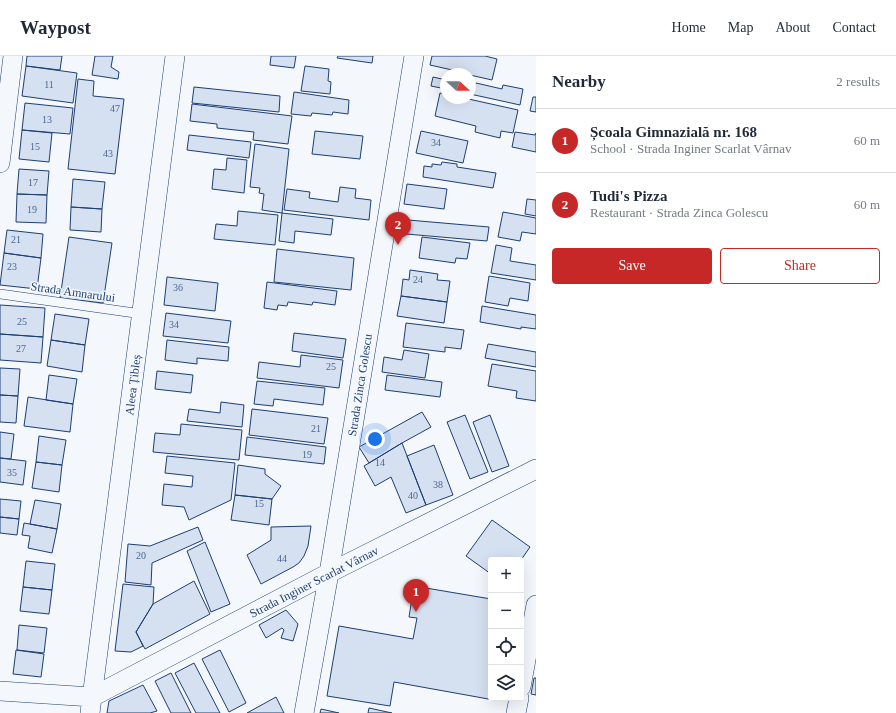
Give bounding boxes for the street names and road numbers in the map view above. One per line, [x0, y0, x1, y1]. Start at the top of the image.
street label: Strada Amnarului [30, 279, 117, 305]
street label: Strada Zinca Golescu [345, 333, 375, 437]
street label: Aleea Țibleș [122, 354, 144, 416]
street label: Strada Inginer Scarlat Vârnav [247, 543, 381, 621]

